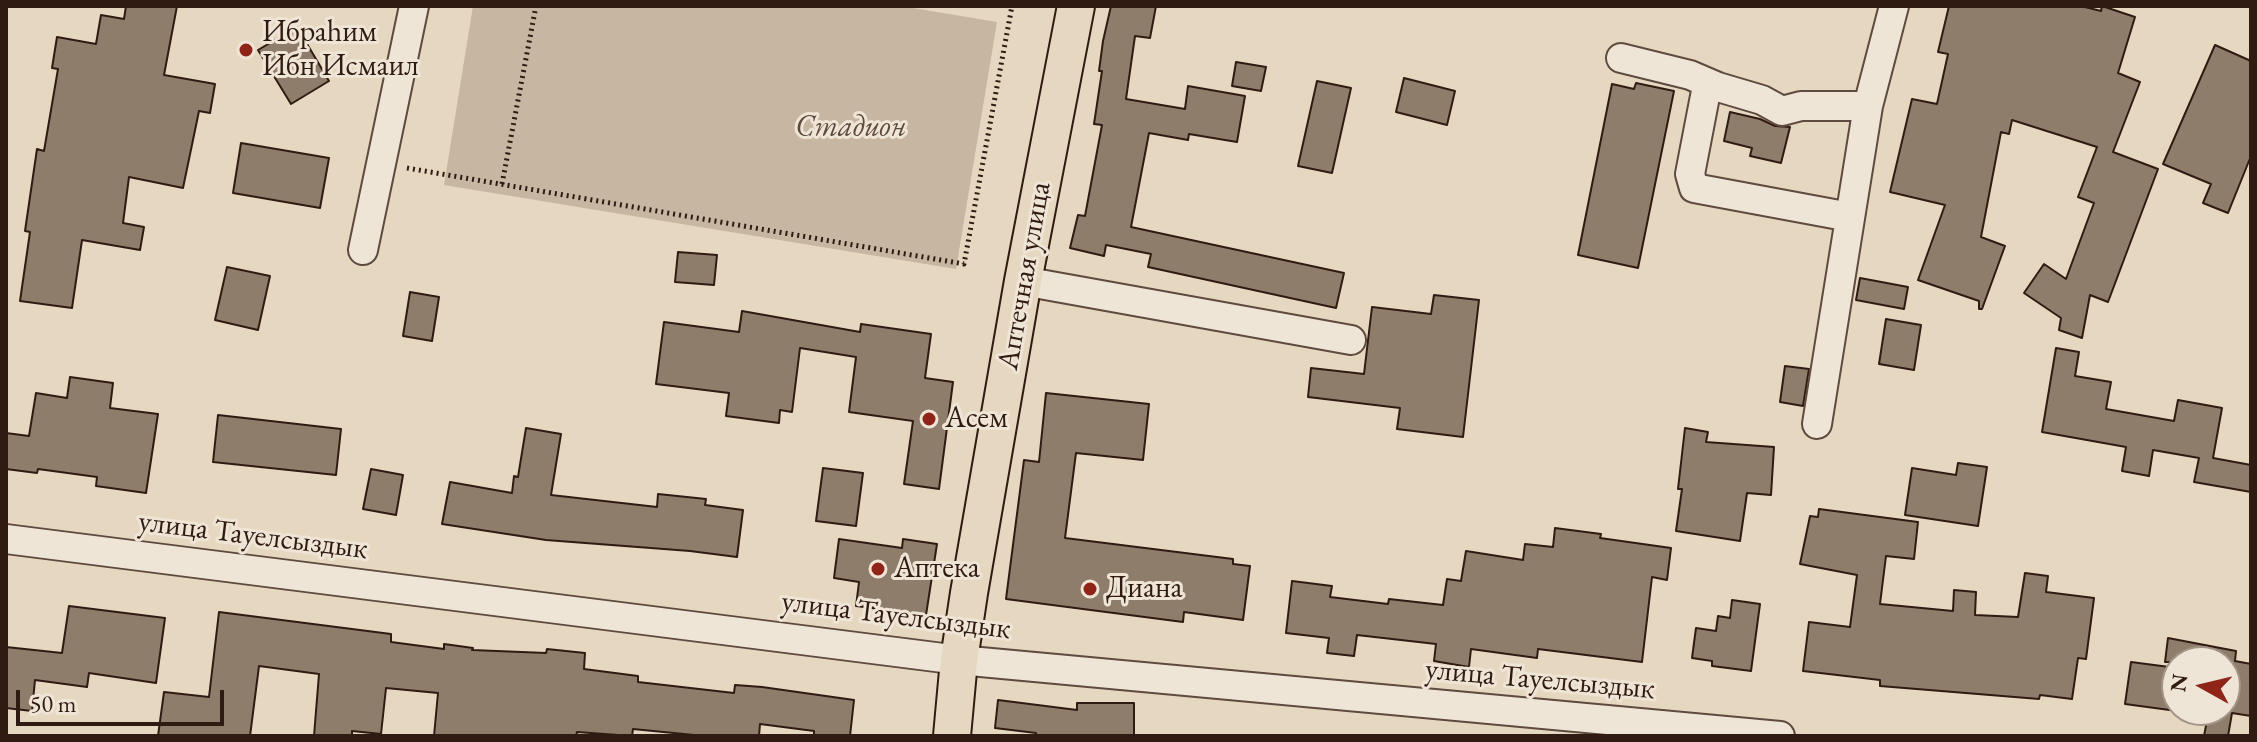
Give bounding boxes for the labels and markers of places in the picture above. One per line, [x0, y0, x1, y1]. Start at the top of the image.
place label: Ибраһим Ибн Исмаил [262, 15, 419, 86]
marker: Ибраһим Ибн Исмаил [237, 41, 255, 59]
place label: Асем [945, 401, 1008, 437]
marker: Асем [920, 410, 938, 428]
place label: Аптека [894, 551, 980, 587]
marker: Аптека [869, 560, 887, 578]
place label: Диана [1106, 571, 1183, 607]
marker: Диана [1081, 580, 1099, 598]

